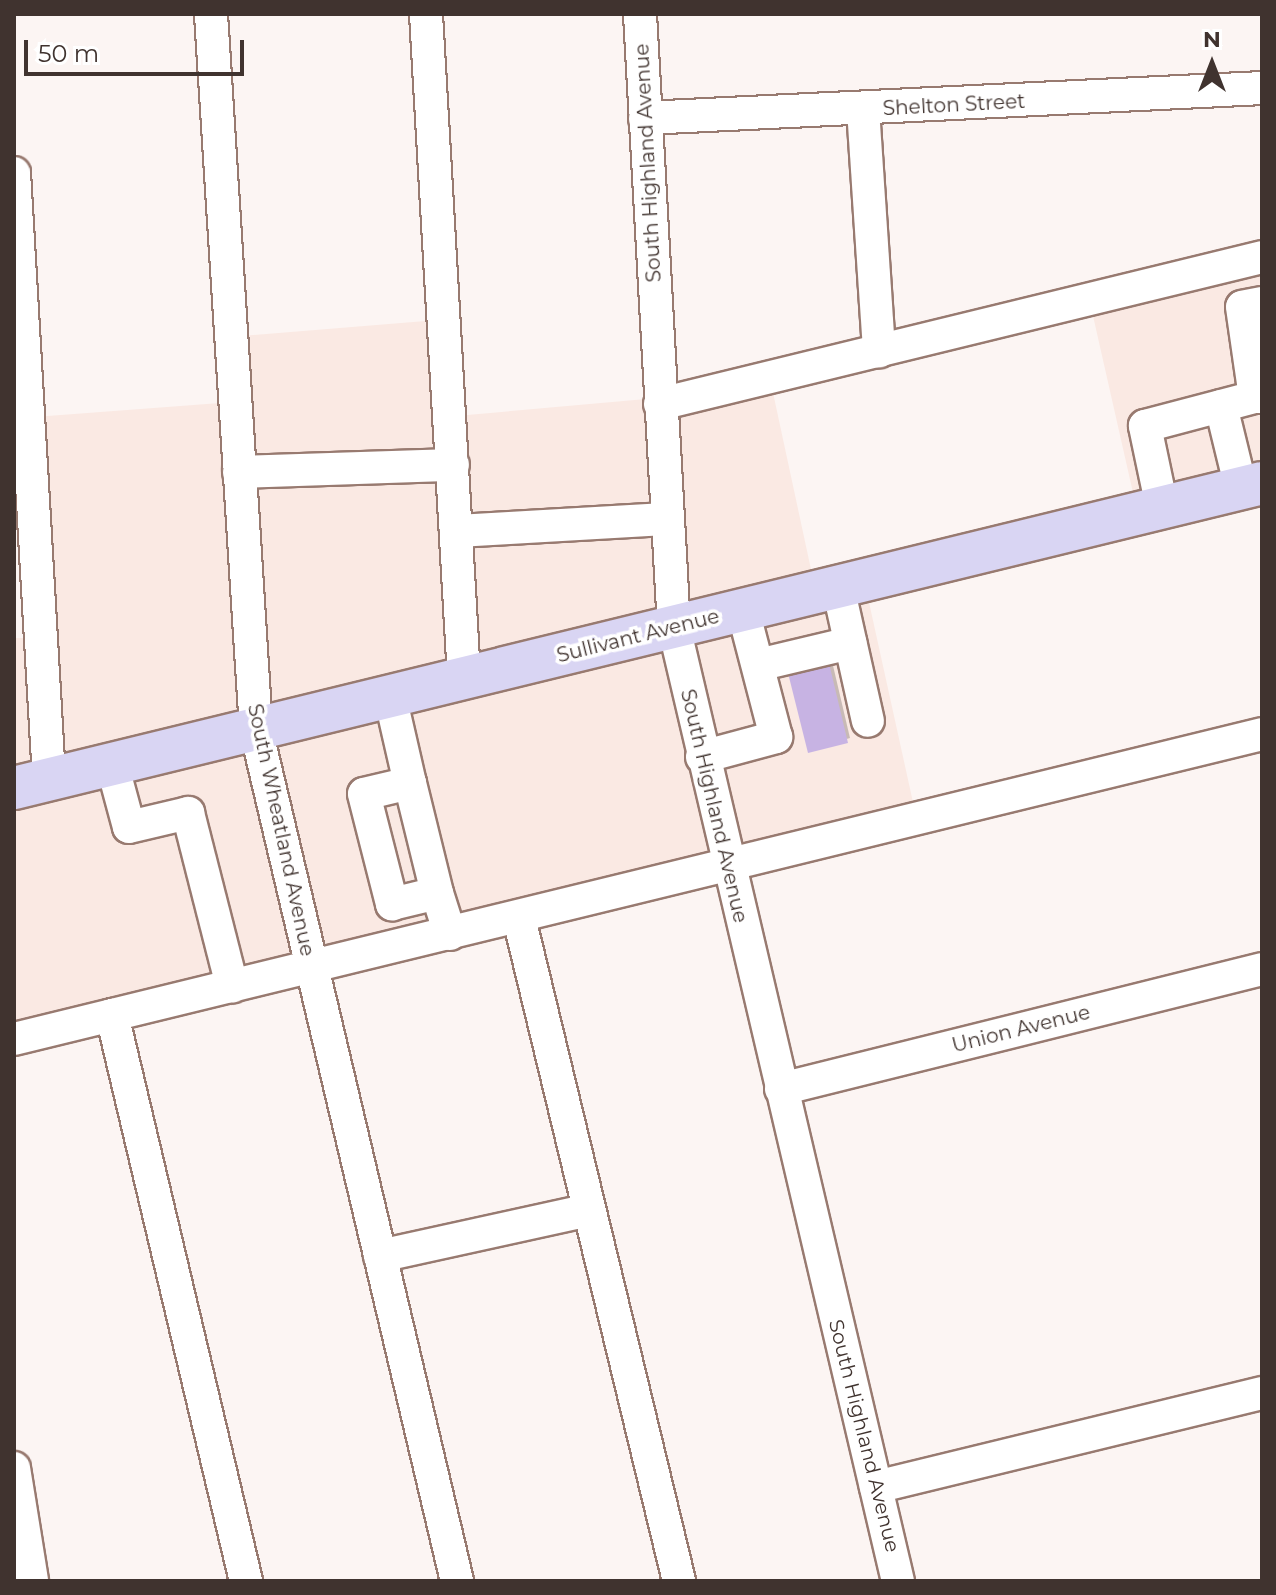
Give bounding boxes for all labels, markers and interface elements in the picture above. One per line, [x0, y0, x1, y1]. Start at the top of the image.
scale bar [28, 24, 248, 74]
north arrow [1172, 24, 1252, 104]
text: N [1203, 26, 1221, 53]
text: 50 m [38, 39, 99, 68]
street label: South Highland Avenue [630, 43, 666, 283]
street label: Shelton Street [882, 89, 1026, 121]
street label: Sullivant Avenue [554, 604, 722, 668]
street label: South Highland Avenue [675, 687, 753, 925]
street label: South Wheatland Avenue [243, 702, 319, 958]
street label: Union Avenue [949, 1000, 1093, 1058]
street label: South Highland Avenue [823, 1317, 905, 1555]

